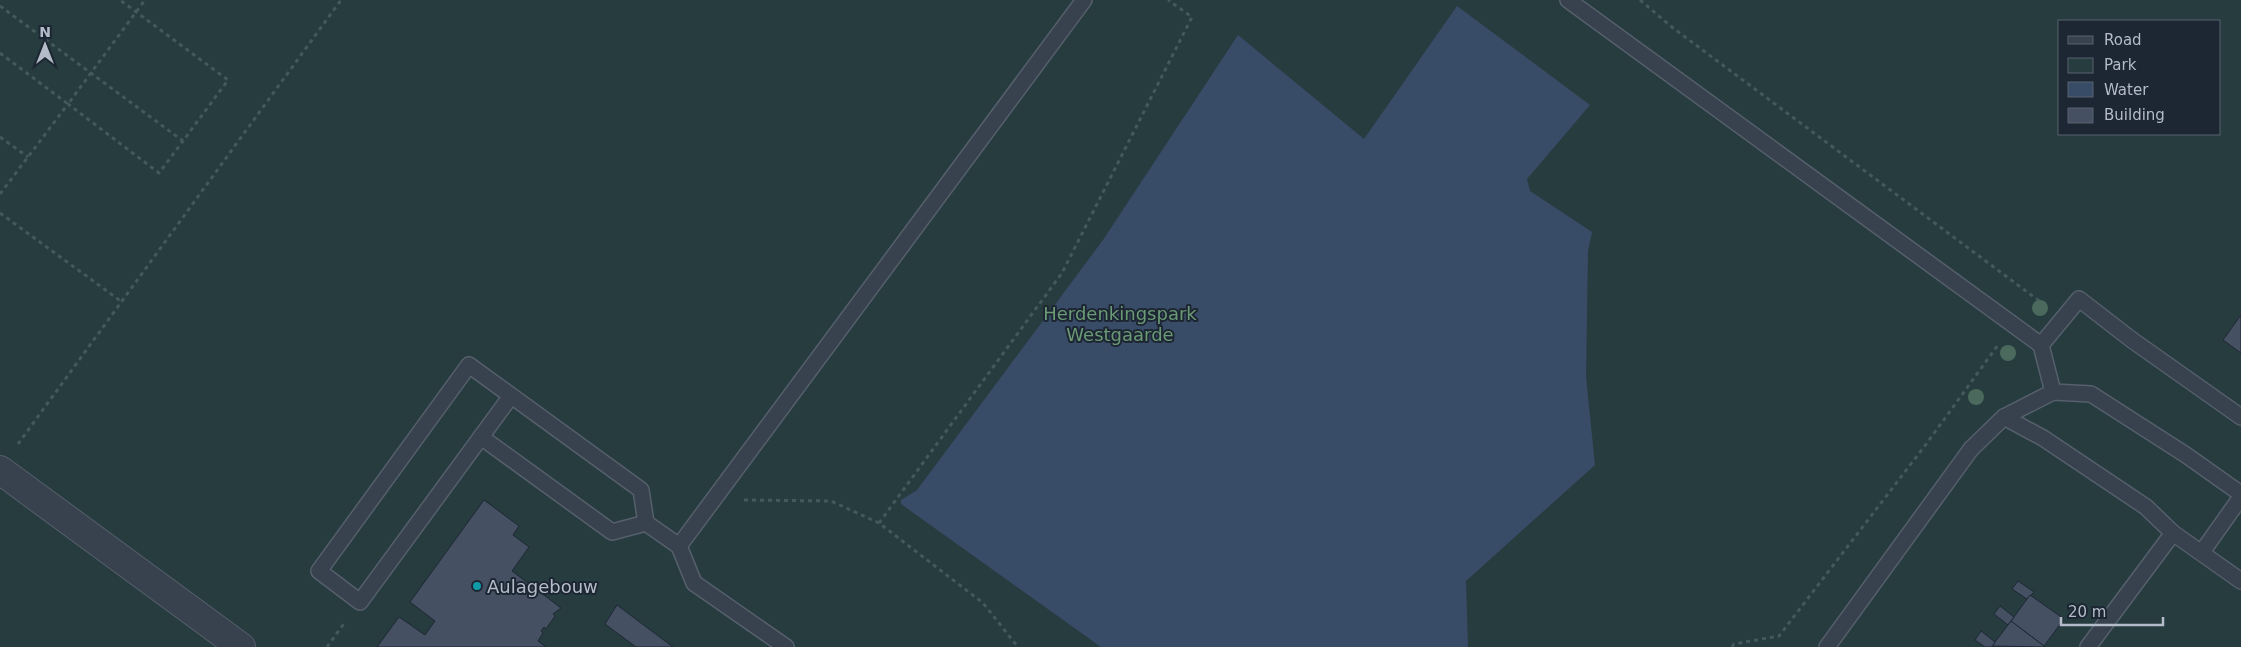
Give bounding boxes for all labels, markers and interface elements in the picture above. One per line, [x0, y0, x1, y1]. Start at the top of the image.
north arrow [20, 20, 70, 70]
legend [2058, 20, 2221, 135]
text: N [39, 24, 51, 40]
text: Road [2104, 31, 2142, 49]
text: Park [2104, 56, 2137, 74]
text: Water [2104, 81, 2149, 99]
text: Building [2104, 106, 2165, 124]
park label: Herdenkingspark Westgaarde [1043, 303, 1197, 345]
place label: Aulagebouw [487, 576, 598, 597]
marker: Aulagebouw [471, 580, 483, 592]
scale bar [2061, 594, 2164, 626]
text: 20 m [2068, 603, 2106, 621]

